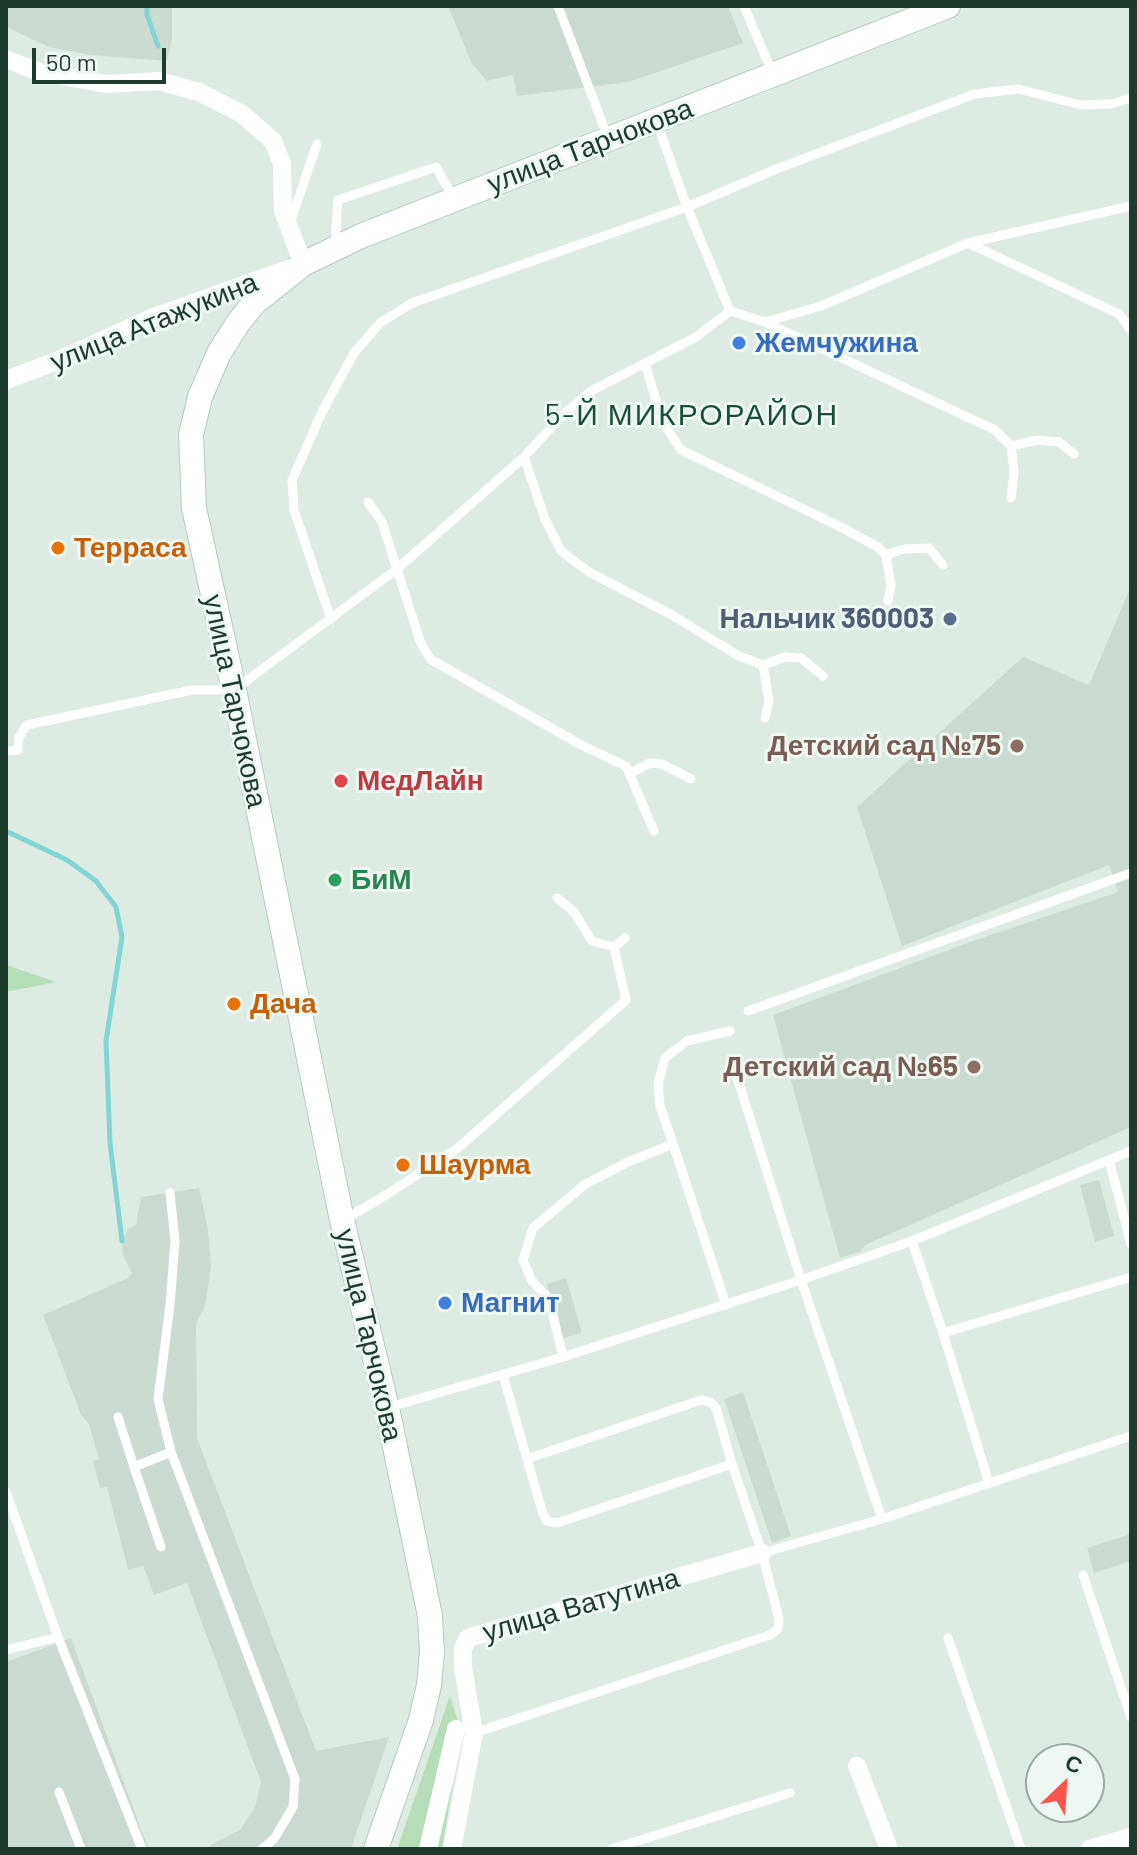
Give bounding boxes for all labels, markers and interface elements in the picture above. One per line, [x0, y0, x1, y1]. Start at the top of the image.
scale bar [36, 32, 170, 82]
text: 50 m [46, 47, 97, 76]
street label: улица Тарчокова [483, 91, 697, 201]
street label: улица Атажукина [45, 265, 263, 379]
place label: Жемчужина [755, 326, 918, 360]
marker: Жемчужина [730, 334, 748, 352]
district label: 5-Й МИКРОРАЙОН [545, 397, 839, 433]
place label: Терраса [74, 531, 187, 565]
marker: Терраса [49, 539, 67, 557]
street label: улица Тарчокова [196, 591, 274, 811]
place label: Нальчик 360003 [719, 602, 934, 636]
marker: Нальчик 360003 [941, 610, 959, 628]
place label: Детский сад №75 [767, 729, 1001, 763]
marker: Детский сад №75 [1008, 737, 1026, 755]
place label: МедЛайн [357, 764, 484, 798]
marker: МедЛайн [332, 772, 350, 790]
place label: БиМ [351, 863, 412, 897]
marker: БиМ [326, 871, 344, 889]
place label: Дача [250, 987, 317, 1021]
marker: Дача [225, 995, 243, 1013]
place label: Детский сад №65 [723, 1050, 958, 1084]
marker: Детский сад №65 [965, 1058, 983, 1076]
place label: Шаурма [419, 1148, 531, 1182]
marker: Шаурма [394, 1156, 412, 1174]
street label: улица Тарчокова [328, 1225, 410, 1445]
place label: Магнит [461, 1286, 560, 1320]
marker: Магнит [436, 1294, 454, 1312]
street label: улица Ватутина [479, 1561, 683, 1649]
north arrow [1025, 1743, 1105, 1823]
text: С [1062, 1748, 1087, 1778]

